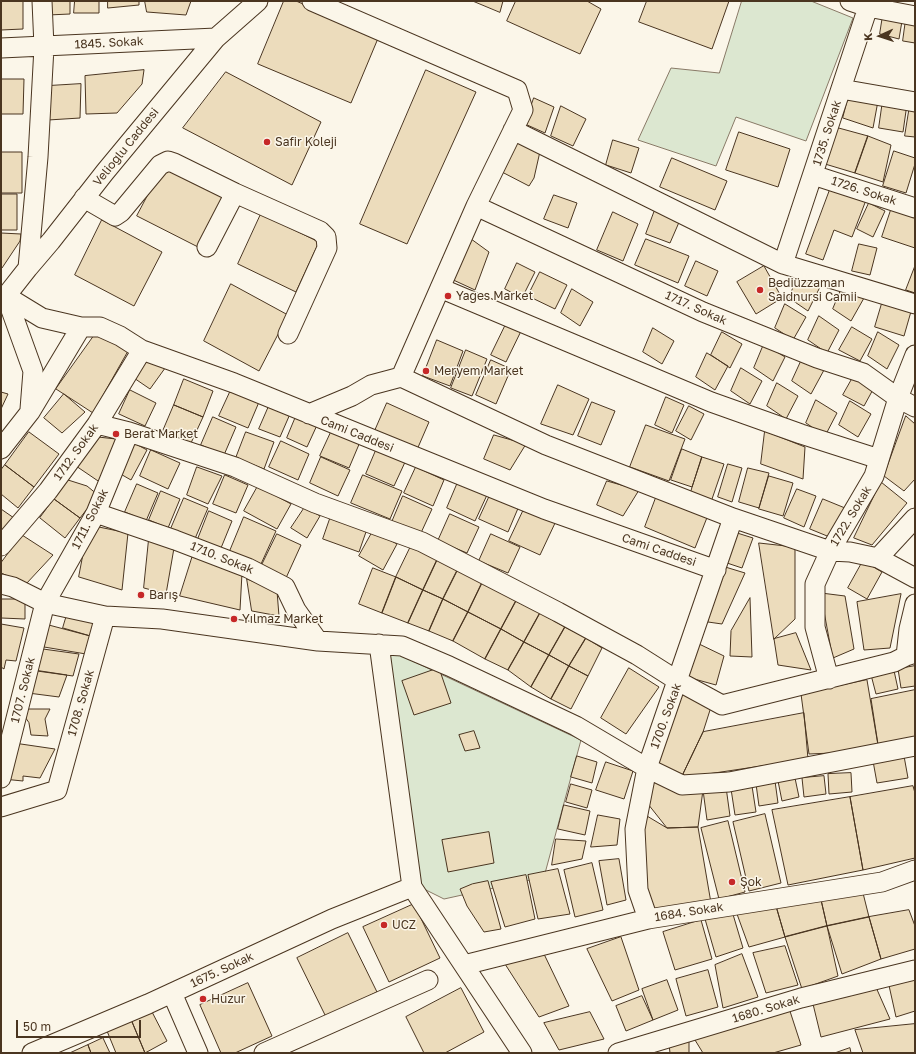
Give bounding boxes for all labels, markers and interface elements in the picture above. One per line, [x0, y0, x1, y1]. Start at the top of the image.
north arrow [860, 16, 900, 56]
text: K [861, 32, 874, 41]
street label: 1845. Sokak [74, 34, 144, 52]
street label: 1735. Sokak [810, 99, 844, 167]
street label: Velioğlu Caddesi [90, 105, 162, 189]
place label: Safir Koleji [275, 135, 337, 149]
marker: Safir Koleji [262, 137, 272, 147]
street label: 1726. Sokak [829, 174, 899, 208]
place label: Bediüzzaman Saidnursi Camii [768, 276, 857, 304]
marker: Bediüzzaman Saidnursi Camii [755, 285, 765, 295]
street label: 1717. Sokak [663, 288, 729, 328]
place label: Yages Market [456, 289, 533, 303]
marker: Yages Market [443, 291, 453, 301]
place label: Meryem Market [434, 364, 523, 378]
marker: Meryem Market [421, 366, 431, 376]
street label: Cami Caddesi [318, 413, 396, 455]
street label: 1712. Sokak [51, 421, 101, 483]
place label: Berat Market [124, 427, 198, 441]
marker: Berat Market [111, 429, 121, 439]
street label: 1722. Sokak [827, 483, 875, 549]
street label: 1711. Sokak [69, 487, 111, 551]
street label: Cami Caddesi [620, 530, 698, 570]
street label: 1710. Sokak [188, 539, 256, 577]
place label: Barış [149, 588, 178, 602]
marker: Barış [136, 590, 146, 600]
place label: Yılmaz Market [242, 612, 323, 626]
marker: Yılmaz Market [229, 614, 239, 624]
street label: 1707. Sokak [8, 655, 38, 725]
street label: 1708. Sokak [65, 668, 97, 738]
street label: 1700. Sokak [647, 681, 685, 751]
place label: Şok [740, 875, 762, 889]
marker: Şok [727, 877, 737, 887]
street label: 1684. Sokak [654, 899, 724, 925]
place label: UCZ [392, 918, 416, 932]
marker: UCZ [379, 920, 389, 930]
street label: 1675. Sokak [188, 949, 256, 991]
place label: Huzur [211, 992, 245, 1006]
street label: 1680. Sokak [731, 992, 801, 1026]
marker: Huzur [198, 994, 208, 1004]
scale bar [18, 1012, 143, 1038]
text: 50 m [23, 1019, 51, 1034]

